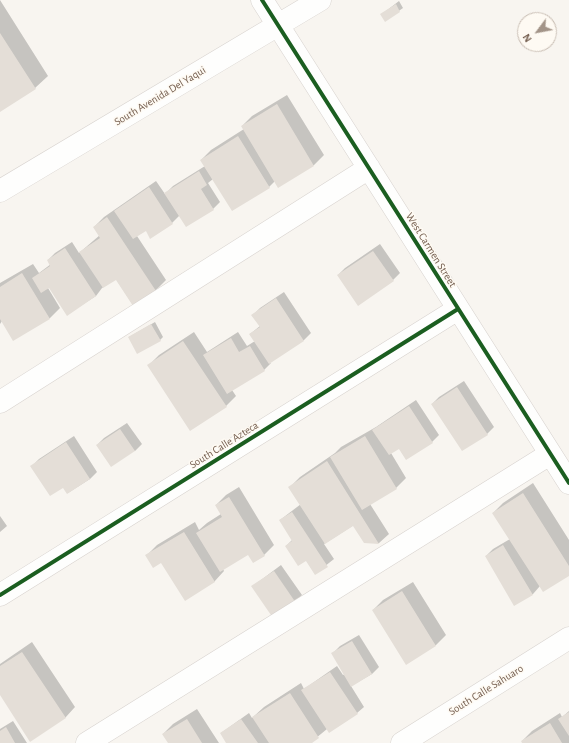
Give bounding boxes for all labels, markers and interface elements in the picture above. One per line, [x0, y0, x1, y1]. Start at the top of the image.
north arrow [517, 12, 557, 52]
text: N [521, 32, 534, 44]
street label: South Avenida Del Yaqui [112, 63, 208, 129]
street label: West Carmen Street [403, 210, 459, 290]
street label: South Calle Azteca [187, 419, 261, 471]
street label: South Calle Sahuaro [446, 662, 526, 718]

